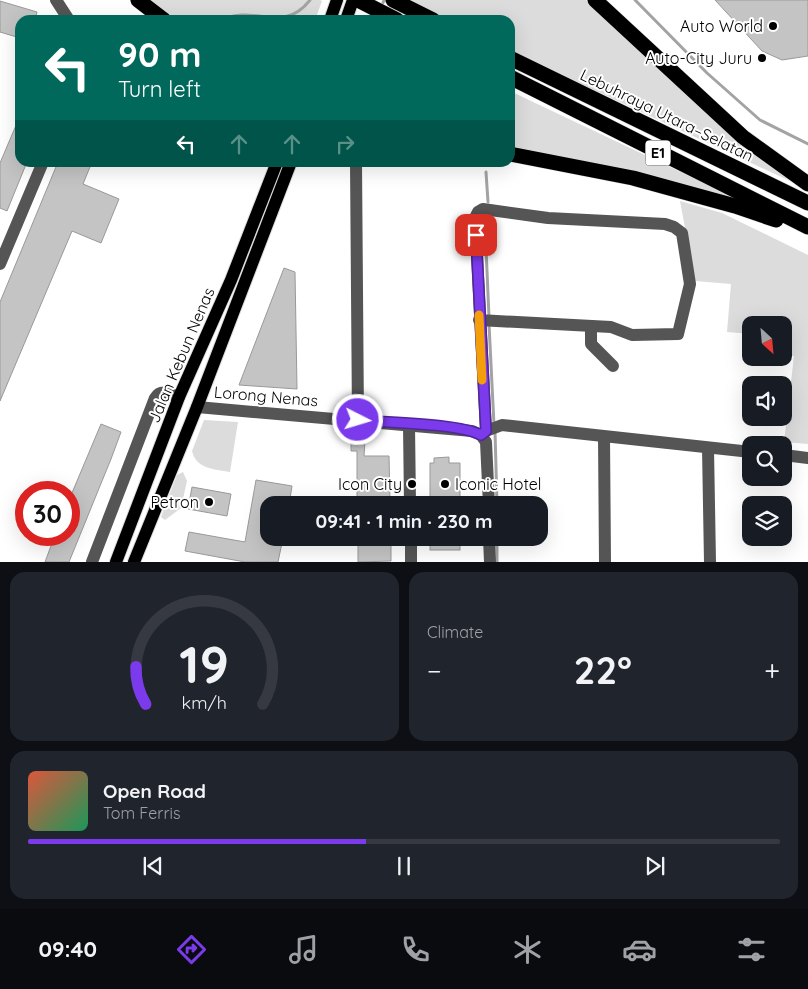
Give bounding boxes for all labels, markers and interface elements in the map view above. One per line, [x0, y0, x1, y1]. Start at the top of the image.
place label: Auto World [680, 16, 763, 36]
marker: Auto World [767, 20, 779, 32]
text: 90 m [118, 32, 201, 76]
icon: left [35, 35, 100, 100]
place label: Auto-City Juru [645, 48, 752, 68]
marker: Auto-City Juru [756, 52, 768, 64]
street label: Lebuhraya Utara–Selatan [577, 64, 757, 166]
text: Turn left [118, 75, 201, 103]
icon: left [172, 130, 200, 158]
icon: ahead [225, 130, 253, 158]
icon: ahead [278, 130, 306, 158]
icon: right [331, 130, 359, 158]
road number: E1 [646, 140, 670, 166]
pin [455, 214, 497, 256]
icon: arrive [462, 221, 490, 249]
street label: Jalan Kebun Nenas [143, 284, 219, 426]
north arrow [742, 316, 792, 366]
map controls [742, 316, 792, 546]
button: sound [742, 376, 792, 426]
street label: Lorong Nenas [213, 381, 319, 411]
position arrow [331, 393, 383, 445]
button: search [742, 436, 792, 486]
place label: Icon City [338, 474, 402, 494]
place label: Iconic Hotel [455, 474, 542, 494]
marker: Icon City [406, 478, 418, 490]
marker: Iconic Hotel [439, 478, 451, 490]
speed limit sign: 30 [15, 481, 80, 546]
place label: Petron [150, 492, 199, 512]
marker: Petron [203, 496, 215, 508]
button: layers [742, 496, 792, 546]
text: 09:41 · 1 min · 230 m [316, 509, 492, 533]
text: Climate [427, 622, 483, 642]
text: 19 [180, 631, 229, 696]
text: 22° [574, 646, 632, 694]
text: − [427, 653, 442, 688]
text: + [764, 653, 780, 688]
text: km/h [182, 691, 227, 713]
text: Open Road [103, 779, 206, 803]
text: Tom Ferris [103, 803, 180, 823]
icon: previous [139, 852, 167, 880]
icon: pause [390, 852, 418, 880]
icon: next [641, 852, 669, 880]
icon: directions [174, 932, 209, 967]
icon: music [286, 932, 321, 967]
icon: phone [398, 932, 433, 967]
icon: climate [510, 932, 545, 967]
icon: car [622, 932, 657, 967]
icon: filters [734, 932, 769, 967]
text: 09:40 [39, 935, 97, 963]

